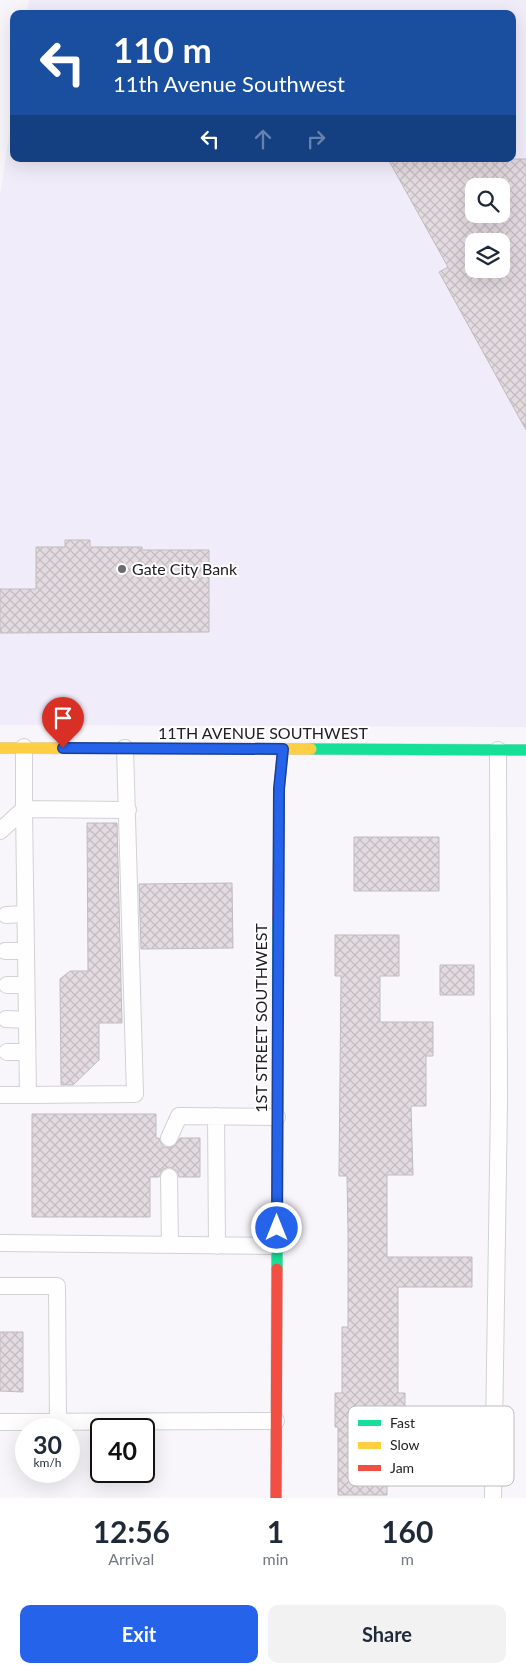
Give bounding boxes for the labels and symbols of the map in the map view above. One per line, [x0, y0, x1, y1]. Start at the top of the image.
place label: Gate City Bank [132, 559, 238, 578]
marker: Gate City Bank [116, 563, 128, 575]
pin [42, 697, 84, 748]
street label: 11TH AVENUE SOUTHWEST [158, 723, 369, 742]
street label: 1ST STREET SOUTHWEST [251, 923, 270, 1113]
position arrow [250, 1201, 302, 1253]
legend [348, 1406, 514, 1486]
text: Fast [390, 1414, 415, 1431]
speed limit sign: 40 [90, 1418, 155, 1483]
text: Slow [390, 1436, 420, 1453]
text: Jam [390, 1459, 414, 1476]

